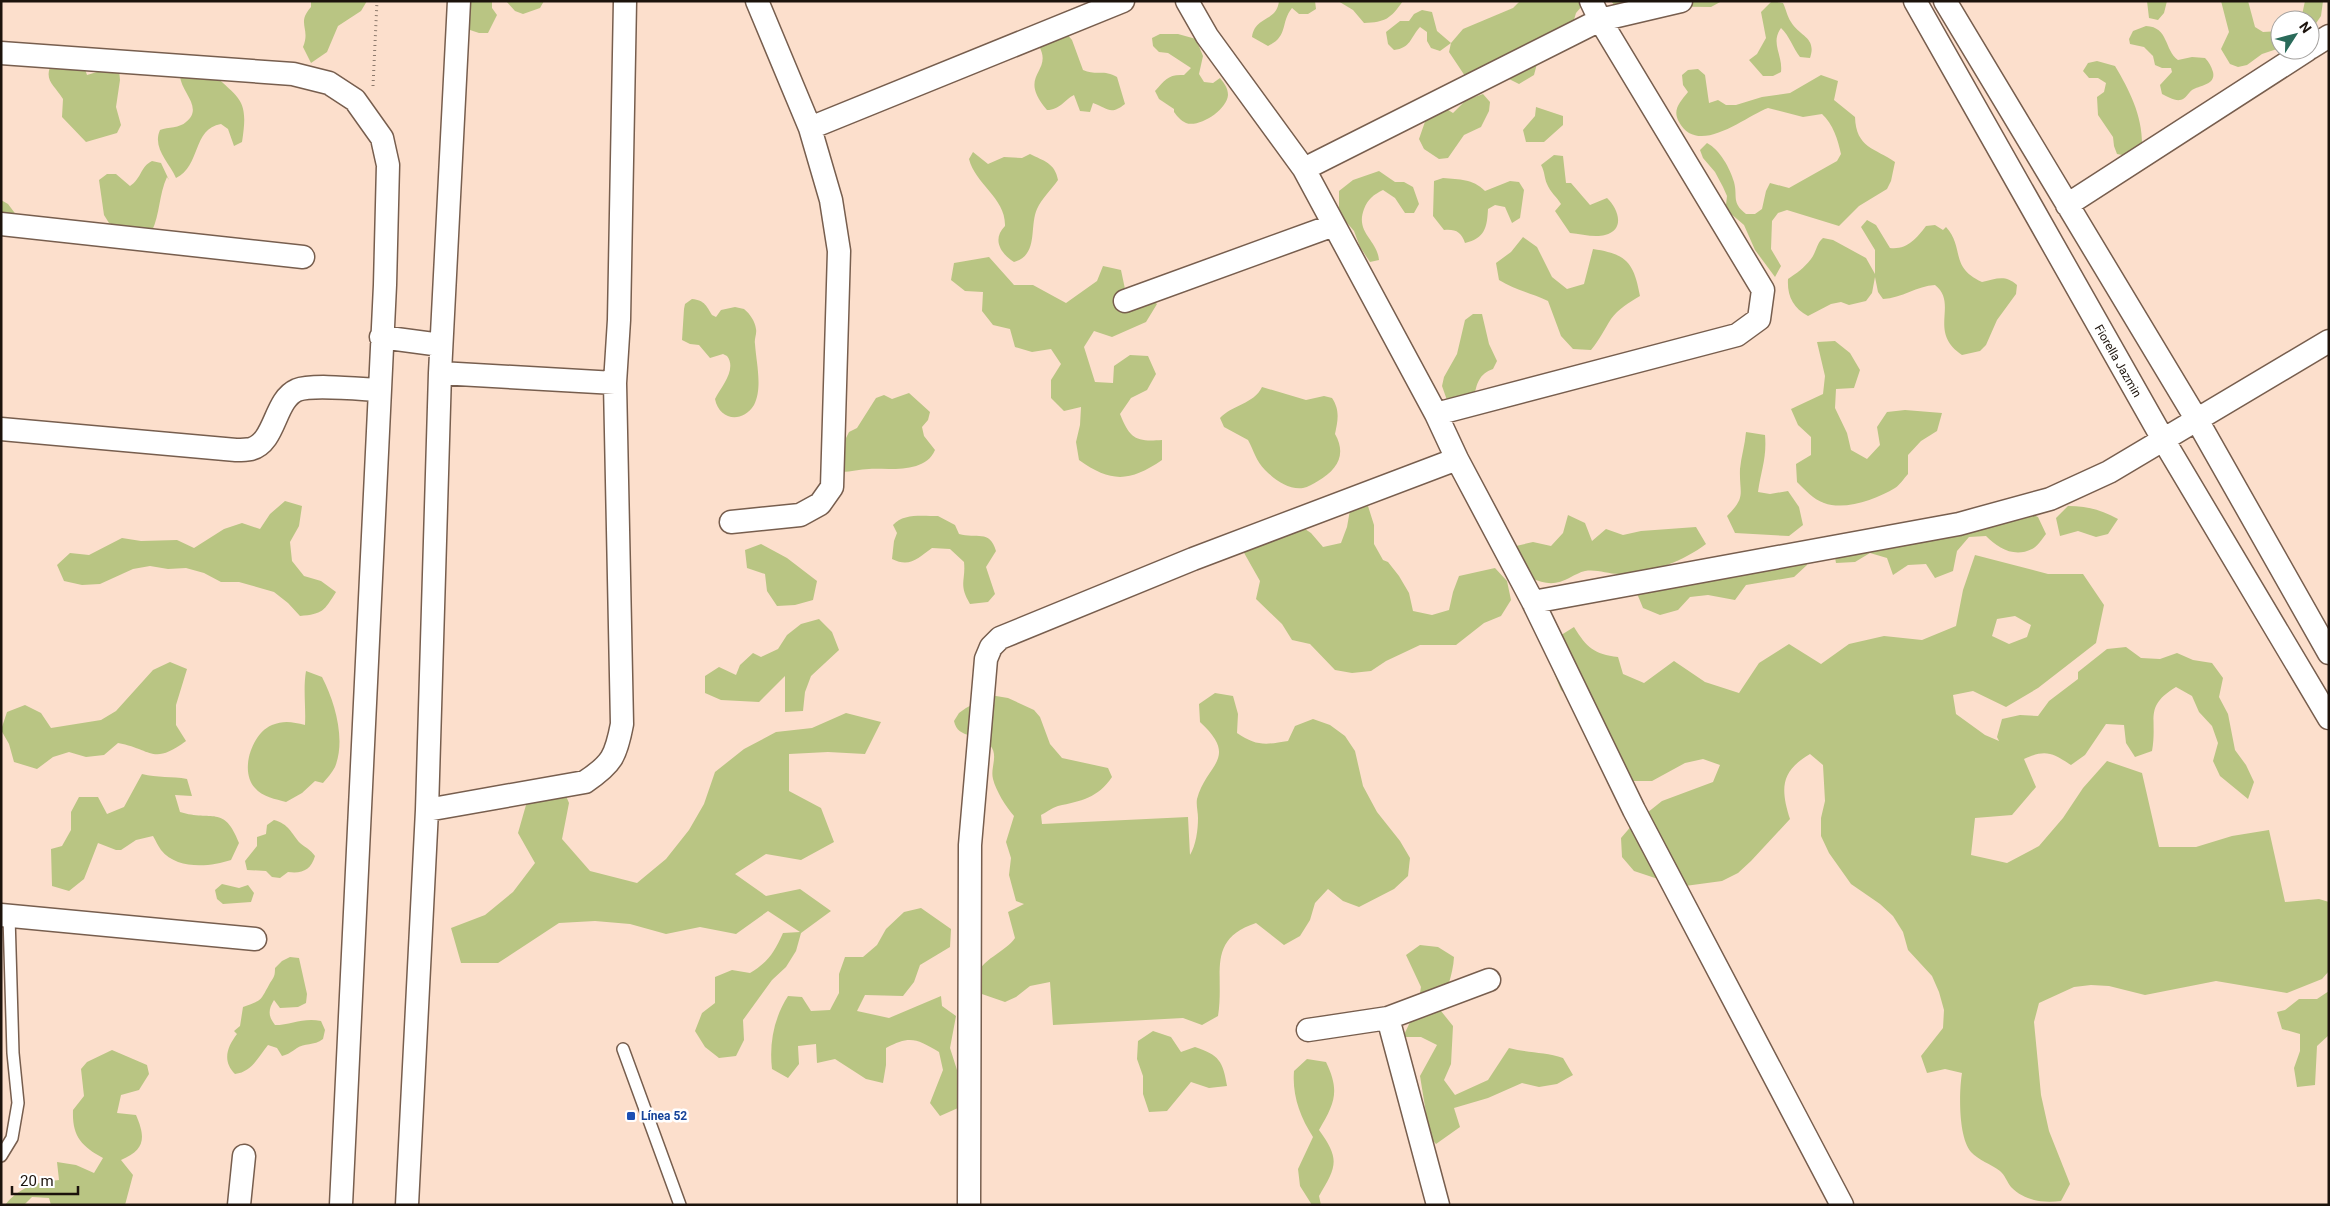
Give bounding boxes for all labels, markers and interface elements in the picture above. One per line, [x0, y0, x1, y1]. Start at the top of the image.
north arrow [2270, 10, 2320, 60]
text: N [2296, 19, 2315, 36]
street label: Fiorella Jazmin [2092, 322, 2144, 400]
place label: Línea 52 [641, 1109, 687, 1123]
marker: Línea 52 [625, 1110, 637, 1122]
scale bar [12, 1164, 79, 1196]
text: 20 m [20, 1172, 54, 1190]

